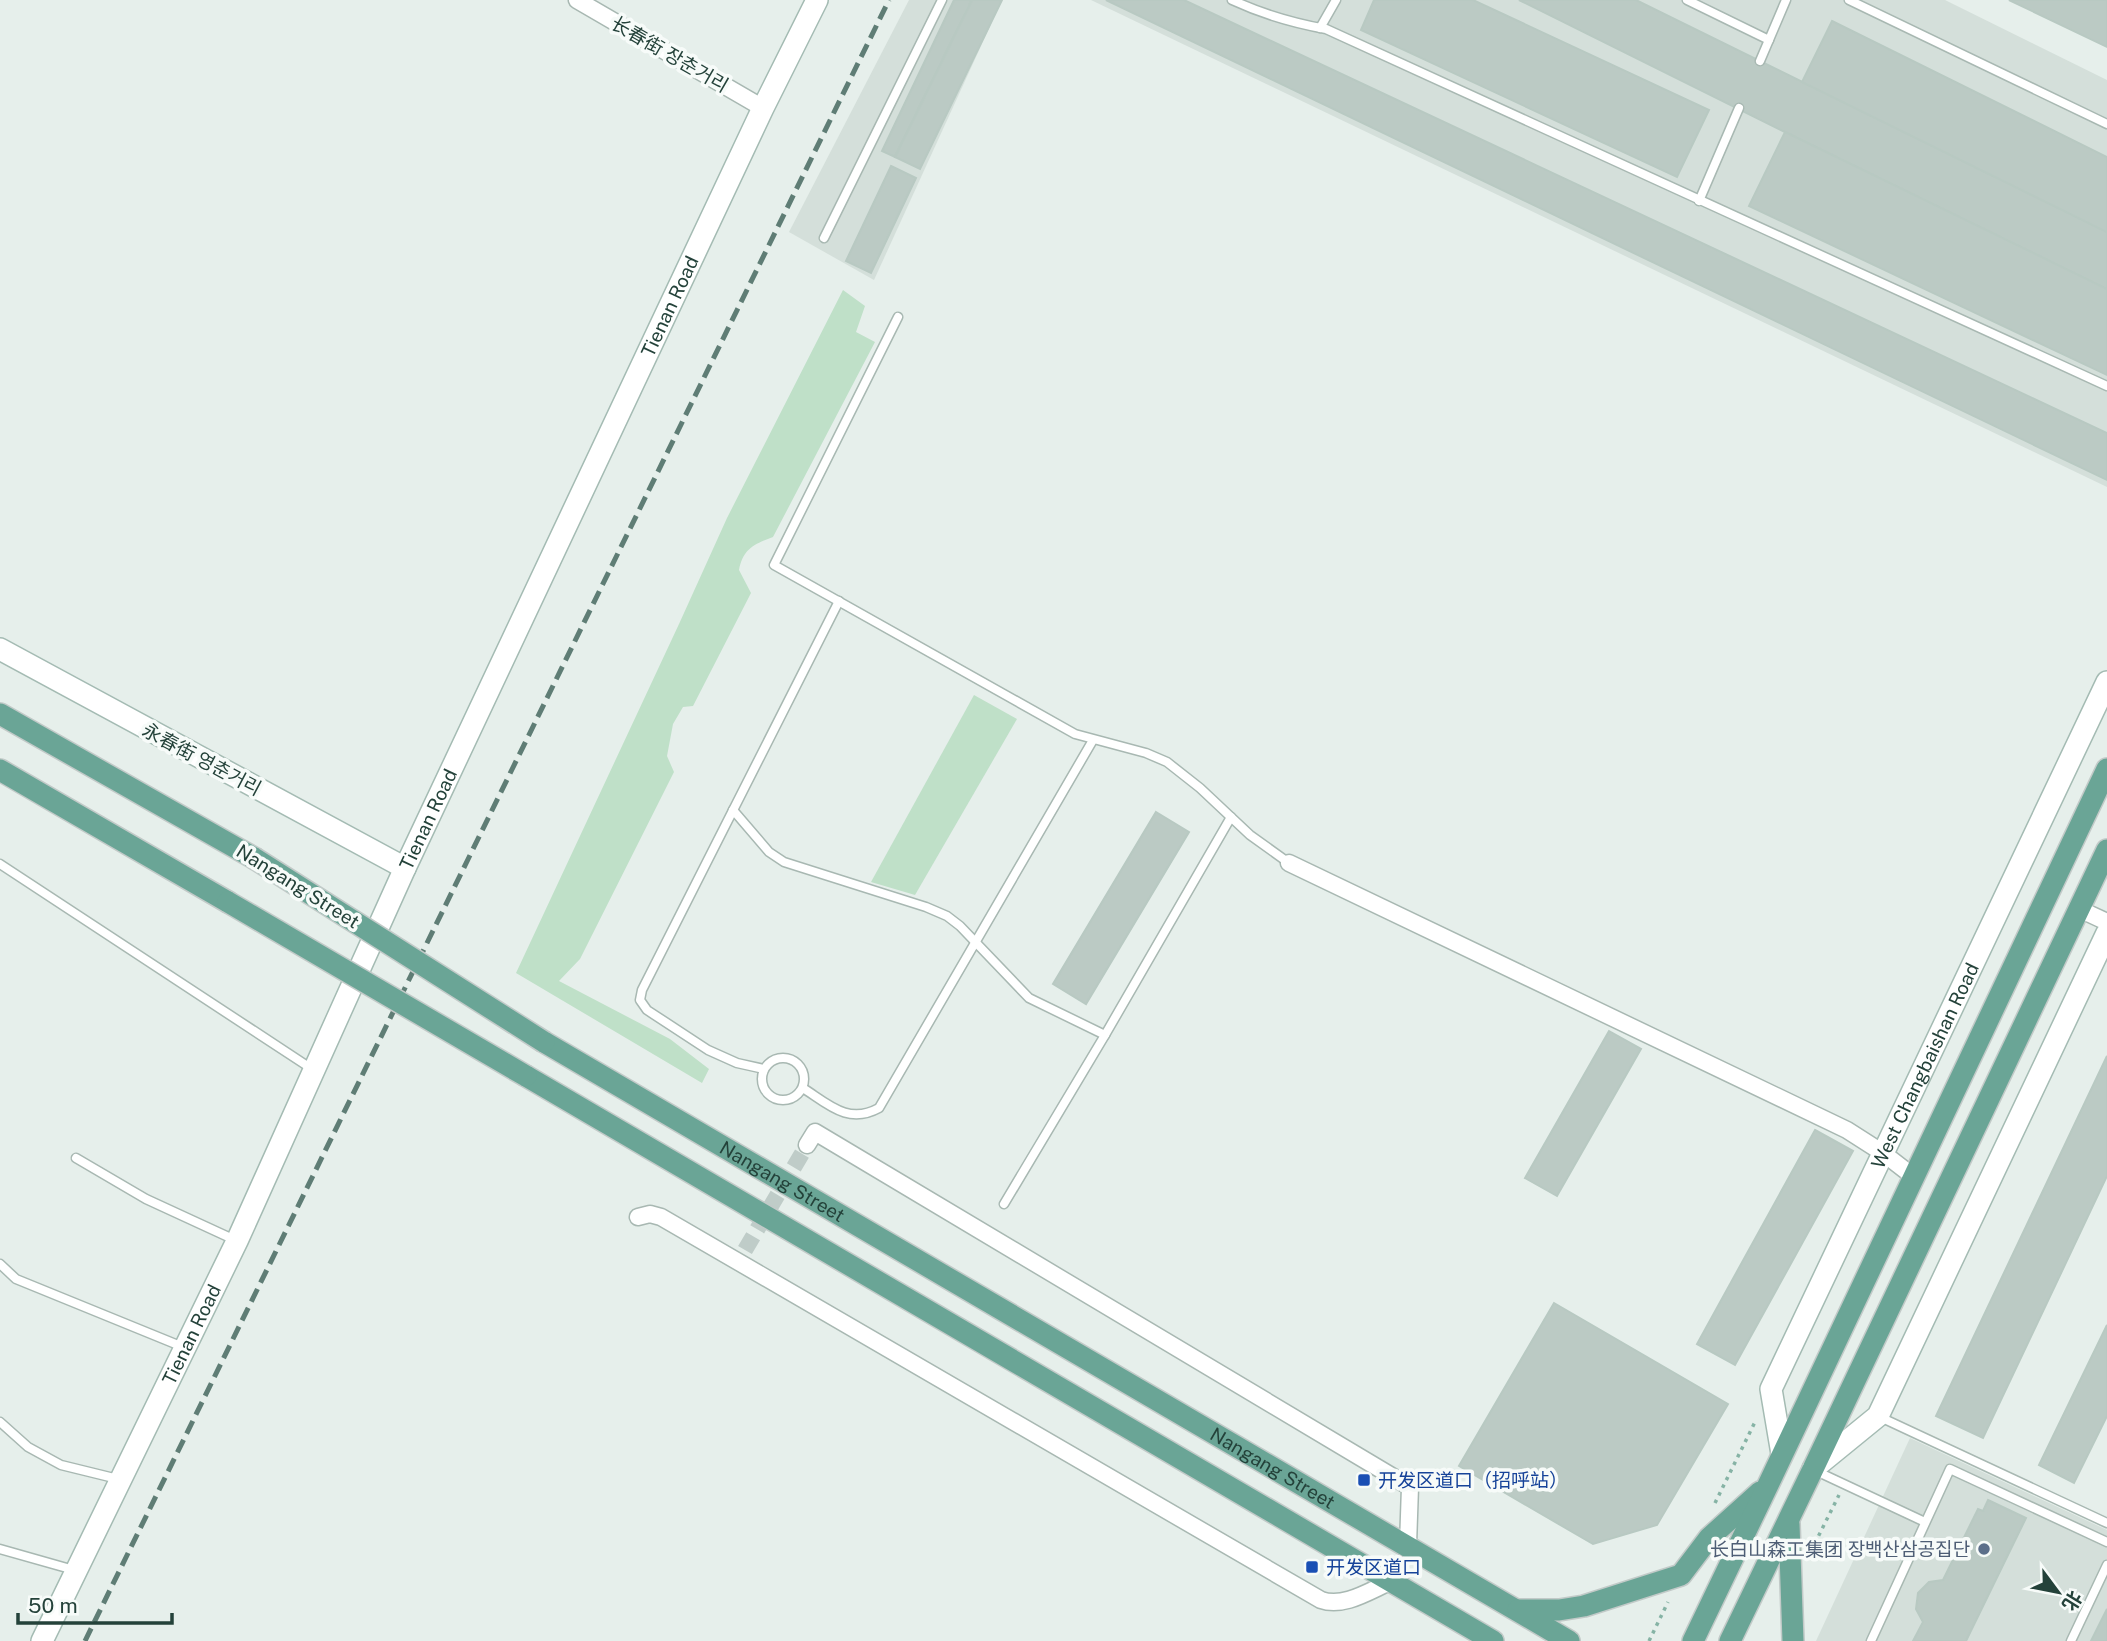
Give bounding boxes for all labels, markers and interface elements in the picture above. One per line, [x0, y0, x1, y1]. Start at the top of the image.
street label: 长春街 장춘거리 [608, 12, 732, 96]
street label: Tienan Road [636, 252, 703, 360]
street label: 永春街 영춘거리 [139, 718, 265, 800]
street label: Tienan Road [395, 765, 461, 873]
street label: Nangang Street [233, 839, 363, 933]
street label: West Changbaishan Road [1867, 959, 1983, 1172]
street label: Nangang Street [716, 1136, 849, 1226]
street label: Tienan Road [158, 1281, 225, 1388]
street label: Nangang Street [1206, 1423, 1339, 1513]
place label: 开发区道口（招呼站） [1378, 1469, 1568, 1491]
marker: 开发区道口（招呼站） [1356, 1472, 1372, 1488]
place label: 长白山森工集团 장백산삼공집단 [1710, 1538, 1971, 1560]
marker: 长白山森工集团 장백산삼공집단 [1976, 1541, 1992, 1557]
place label: 开发区道口 [1326, 1556, 1421, 1578]
north arrow [2023, 1557, 2093, 1627]
marker: 开发区道口 [1304, 1559, 1320, 1575]
scale bar [18, 1582, 172, 1626]
text: 北 [2058, 1587, 2087, 1615]
text: 50 m [28, 1593, 78, 1618]

